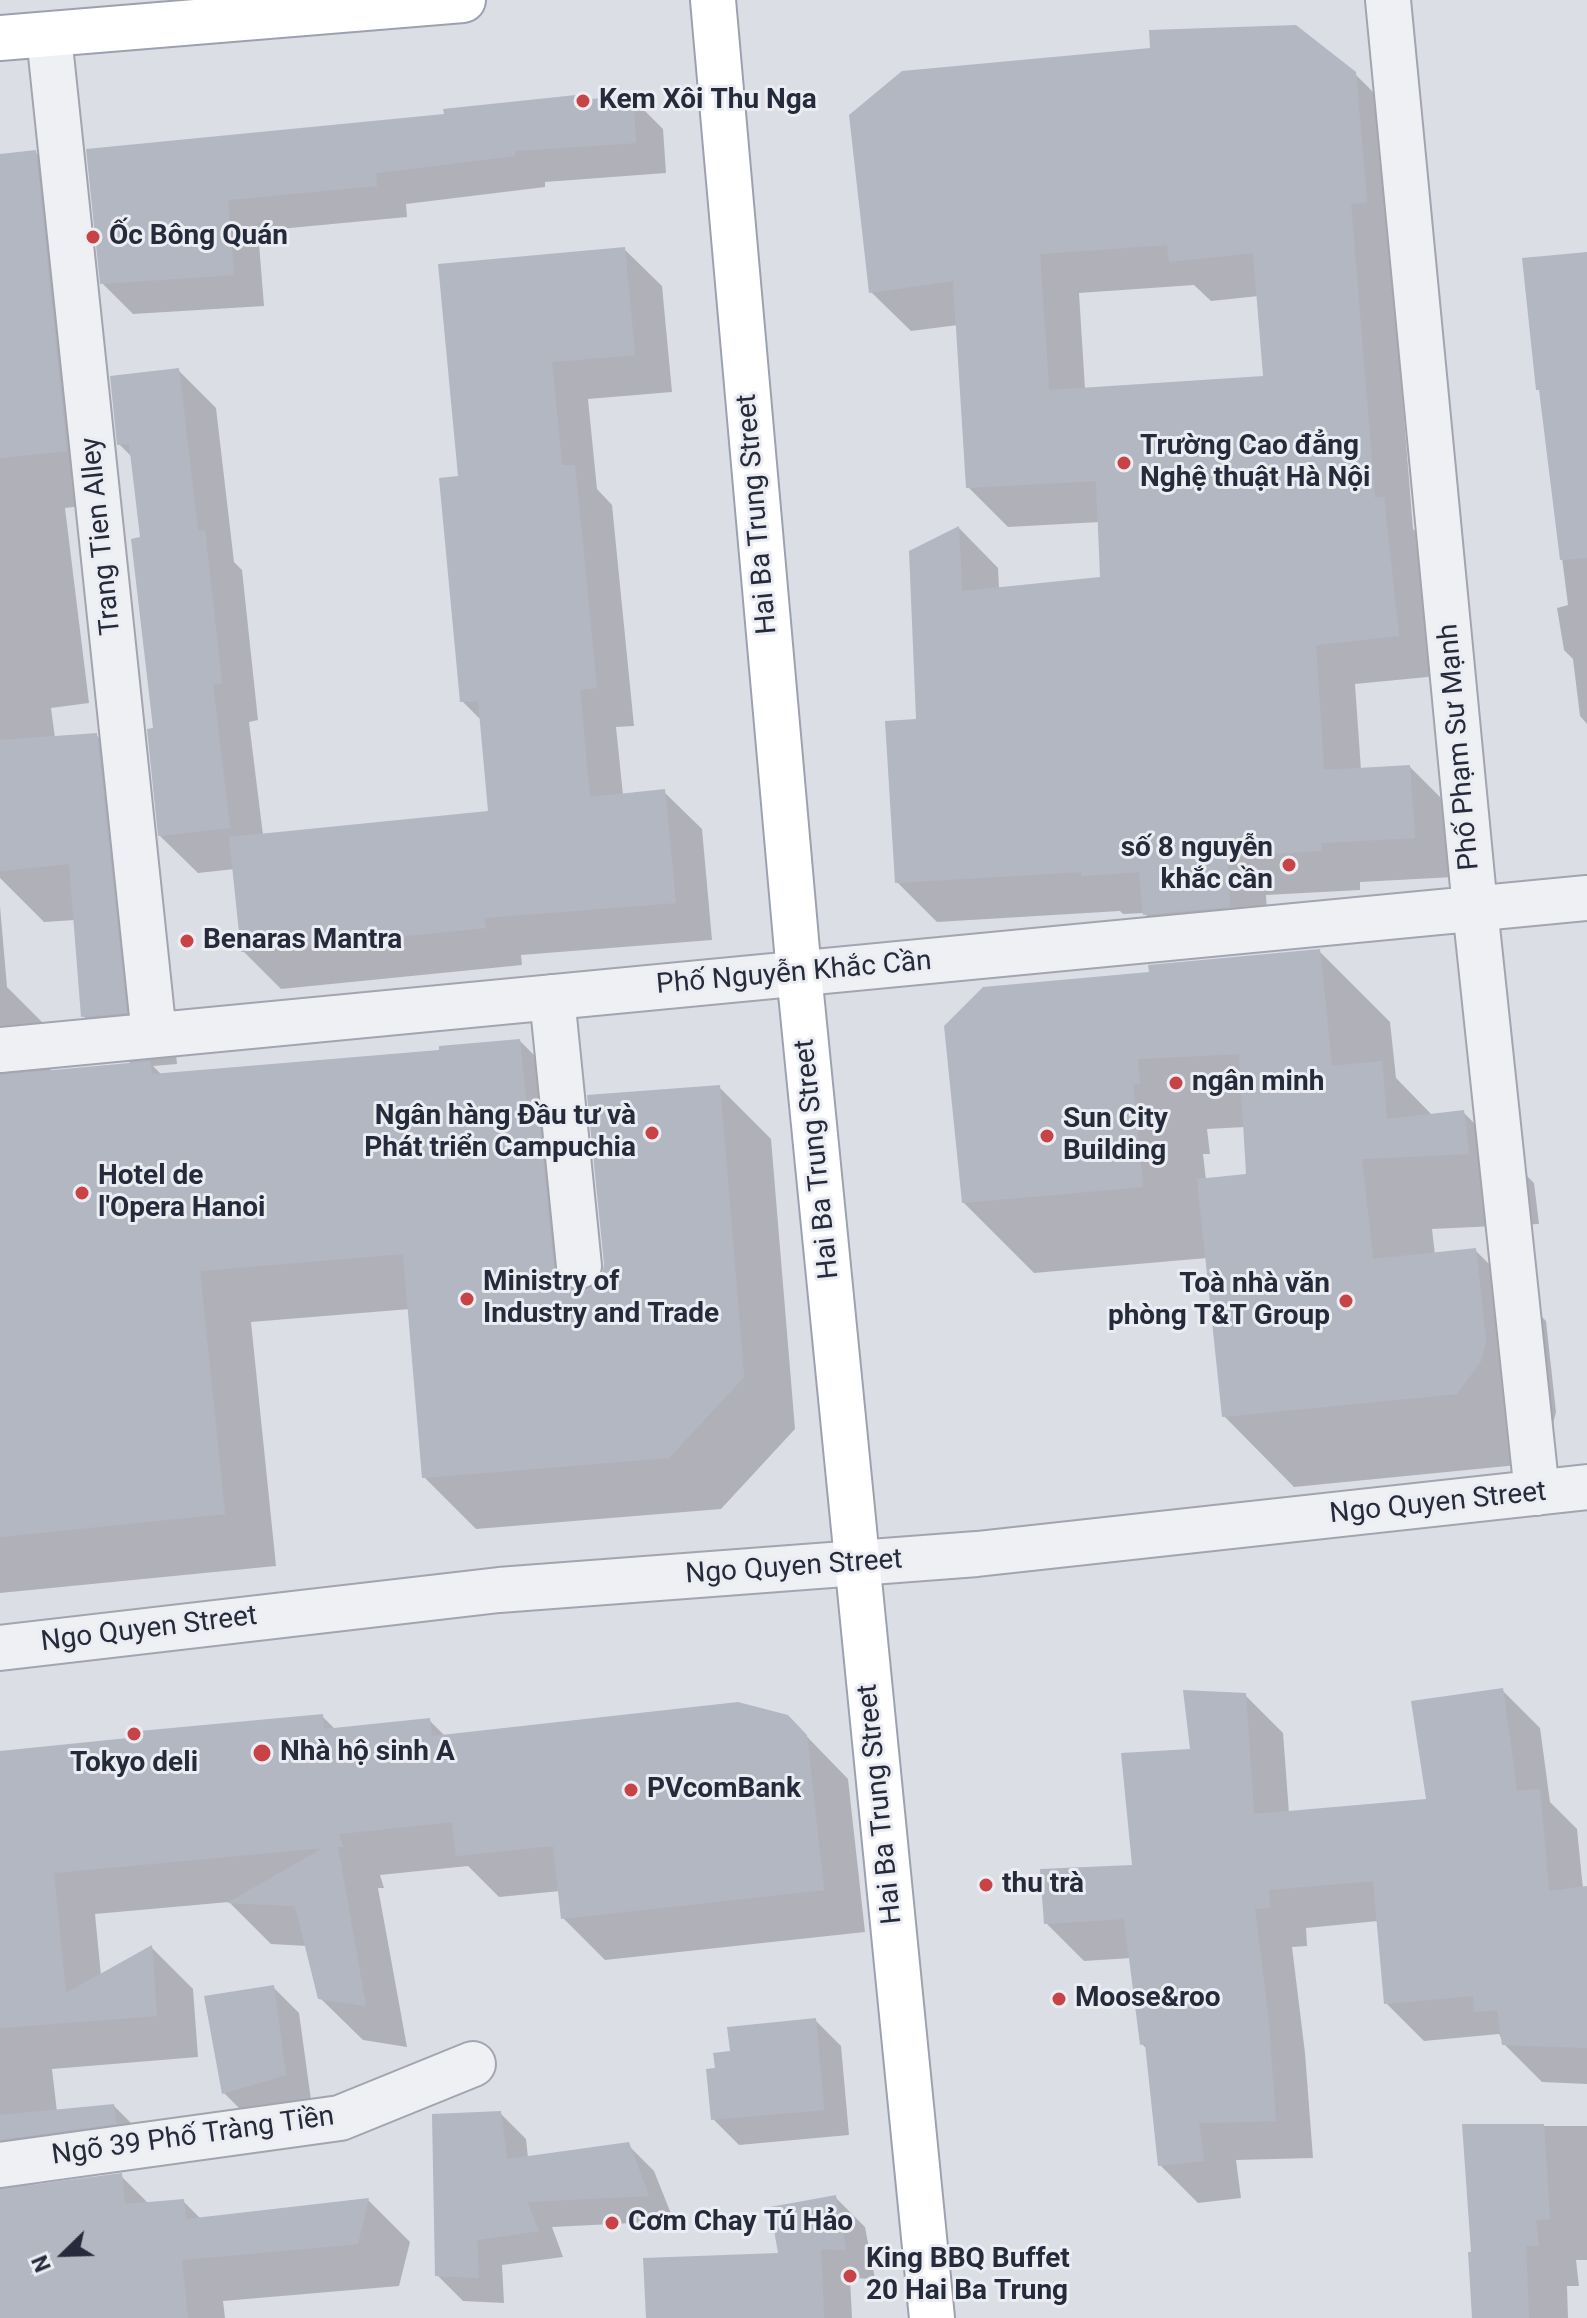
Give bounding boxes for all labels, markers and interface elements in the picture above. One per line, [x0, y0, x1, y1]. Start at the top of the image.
place label: Kem Xôi Thu Nga [599, 84, 817, 118]
marker: Kem Xôi Thu Nga [574, 92, 592, 110]
place label: Ốc Bông Quán [109, 220, 288, 254]
marker: Ốc Bông Quán [84, 228, 102, 246]
street label: Hai Ba Trung Street [731, 392, 785, 636]
place label: Trường Cao đẳng Nghệ thuật Hà Nội [1140, 430, 1370, 496]
street label: Trang Tien Alley [75, 436, 129, 636]
marker: Trường Cao đẳng Nghệ thuật Hà Nội [1115, 454, 1133, 472]
street label: Phố Phạm Sư Mạnh [1432, 622, 1488, 872]
place label: số 8 nguyễn khắc cần [1121, 832, 1273, 898]
marker: số 8 nguyễn khắc cần [1280, 856, 1298, 874]
place label: Benaras Mantra [203, 924, 402, 958]
marker: Benaras Mantra [178, 932, 196, 950]
street label: Phố Nguyễn Khắc Cần [655, 945, 933, 1003]
street label: Hai Ba Trung Street [789, 1037, 847, 1281]
place label: ngân minh [1192, 1066, 1324, 1100]
marker: ngân minh [1167, 1074, 1185, 1092]
place label: Ngân hàng Đầu tư và Phát triển Campuchia [364, 1100, 636, 1166]
place label: Sun City Building [1063, 1103, 1168, 1169]
marker: Ngân hàng Đầu tư và Phát triển Campuchia [643, 1124, 661, 1142]
marker: Sun City Building [1038, 1127, 1056, 1145]
place label: Hotel de l'Opera Hanoi [98, 1160, 266, 1226]
marker: Hotel de l'Opera Hanoi [73, 1184, 91, 1202]
place label: Ministry of Industry and Trade [483, 1266, 719, 1332]
place label: Toà nhà văn phòng T&T Group [1108, 1268, 1330, 1334]
marker: Ministry of Industry and Trade [458, 1290, 476, 1308]
marker: Toà nhà văn phòng T&T Group [1337, 1292, 1355, 1310]
street label: Ngo Quyen Street [1328, 1476, 1548, 1532]
street label: Ngo Quyen Street [684, 1544, 904, 1592]
street label: Ngo Quyen Street [39, 1600, 259, 1660]
street label: Hai Ba Trung Street [852, 1682, 910, 1926]
marker: Tokyo deli [125, 1725, 143, 1743]
place label: Nhà hộ sinh A [280, 1736, 455, 1770]
marker: Nhà hộ sinh A [251, 1742, 273, 1764]
place label: Tokyo deli [70, 1747, 198, 1781]
place label: PVcomBank [647, 1773, 801, 1807]
marker: PVcomBank [622, 1781, 640, 1799]
place label: thu trà [1002, 1868, 1084, 1902]
marker: thu trà [977, 1876, 995, 1894]
place label: Moose&roo [1075, 1982, 1220, 2016]
marker: Moose&roo [1050, 1990, 1068, 2008]
street label: Ngõ 39 Phố Tràng Tiền [50, 2101, 336, 2173]
place label: Cơm Chay Tú Hảo [628, 2206, 853, 2240]
north arrow [24, 2214, 104, 2294]
marker: Cơm Chay Tú Hảo [603, 2214, 621, 2232]
place label: King BBQ Buffet 20 Hai Ba Trung [866, 2243, 1070, 2309]
text: N [27, 2252, 56, 2276]
marker: King BBQ Buffet 20 Hai Ba Trung [841, 2267, 859, 2285]

